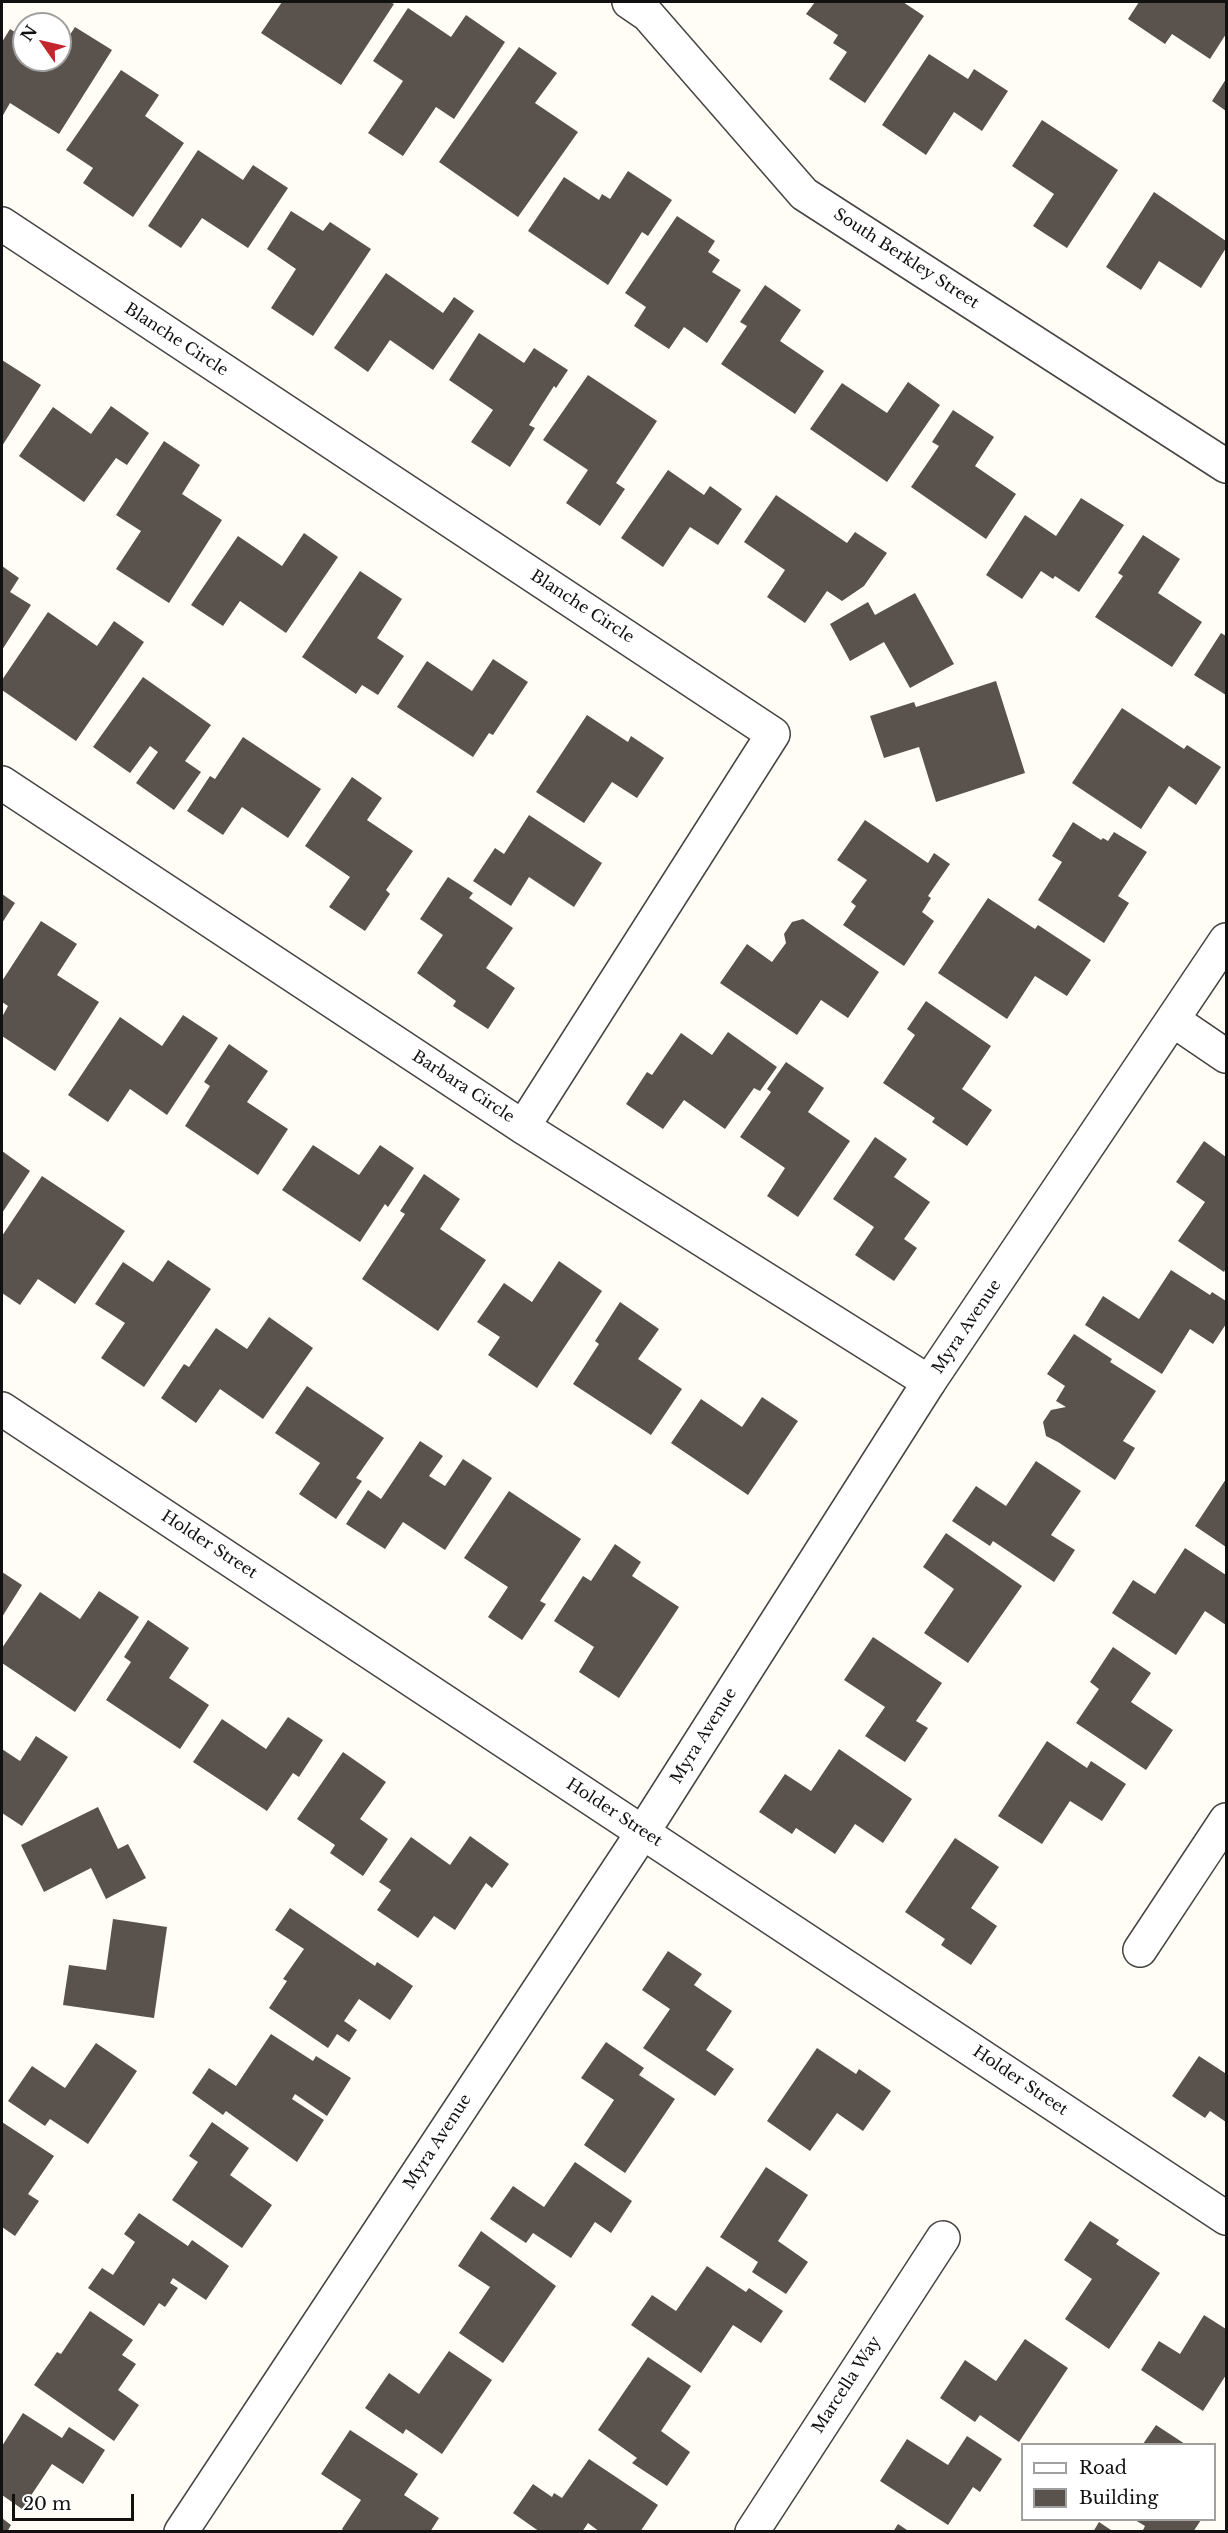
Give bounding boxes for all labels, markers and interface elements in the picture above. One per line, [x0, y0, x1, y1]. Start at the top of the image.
north arrow [12, 12, 72, 72]
text: N [16, 21, 41, 45]
street label: South Berkley Street [830, 205, 982, 313]
street label: Blanche Circle [121, 299, 231, 381]
street label: Blanche Circle [527, 566, 637, 648]
street label: Barbara Circle [408, 1047, 518, 1127]
street label: Myra Avenue [929, 1276, 1005, 1378]
street label: Holder Street [157, 1507, 261, 1583]
street label: Myra Avenue [667, 1685, 741, 1787]
street label: Holder Street [562, 1775, 666, 1851]
street label: Holder Street [969, 2042, 1071, 2120]
street label: Myra Avenue [400, 2091, 476, 2193]
street label: Marcella Way [809, 2333, 885, 2437]
legend [1021, 2443, 1216, 2521]
text: Road [1079, 2457, 1127, 2479]
scale bar [15, 2482, 136, 2520]
text: Building [1079, 2487, 1158, 2509]
text: 20 m [23, 2493, 71, 2515]

